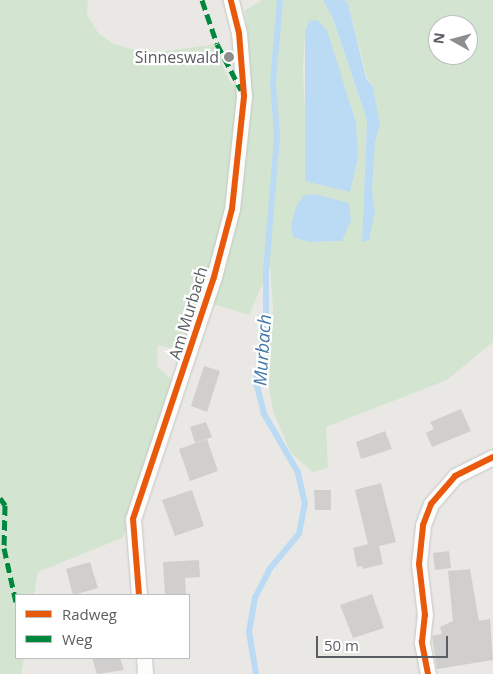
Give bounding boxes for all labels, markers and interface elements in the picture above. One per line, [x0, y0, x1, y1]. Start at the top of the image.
north arrow [428, 15, 478, 65]
text: N [428, 31, 449, 45]
place label: Sinneswald [135, 47, 219, 67]
marker: Sinneswald [223, 51, 235, 63]
street label: Am Murbach [165, 264, 211, 362]
water label: Murbach [249, 314, 275, 386]
legend [15, 594, 190, 659]
text: Radweg [62, 604, 117, 624]
scale bar [318, 626, 450, 658]
text: Weg [62, 629, 92, 649]
text: 50 m [324, 635, 359, 655]

